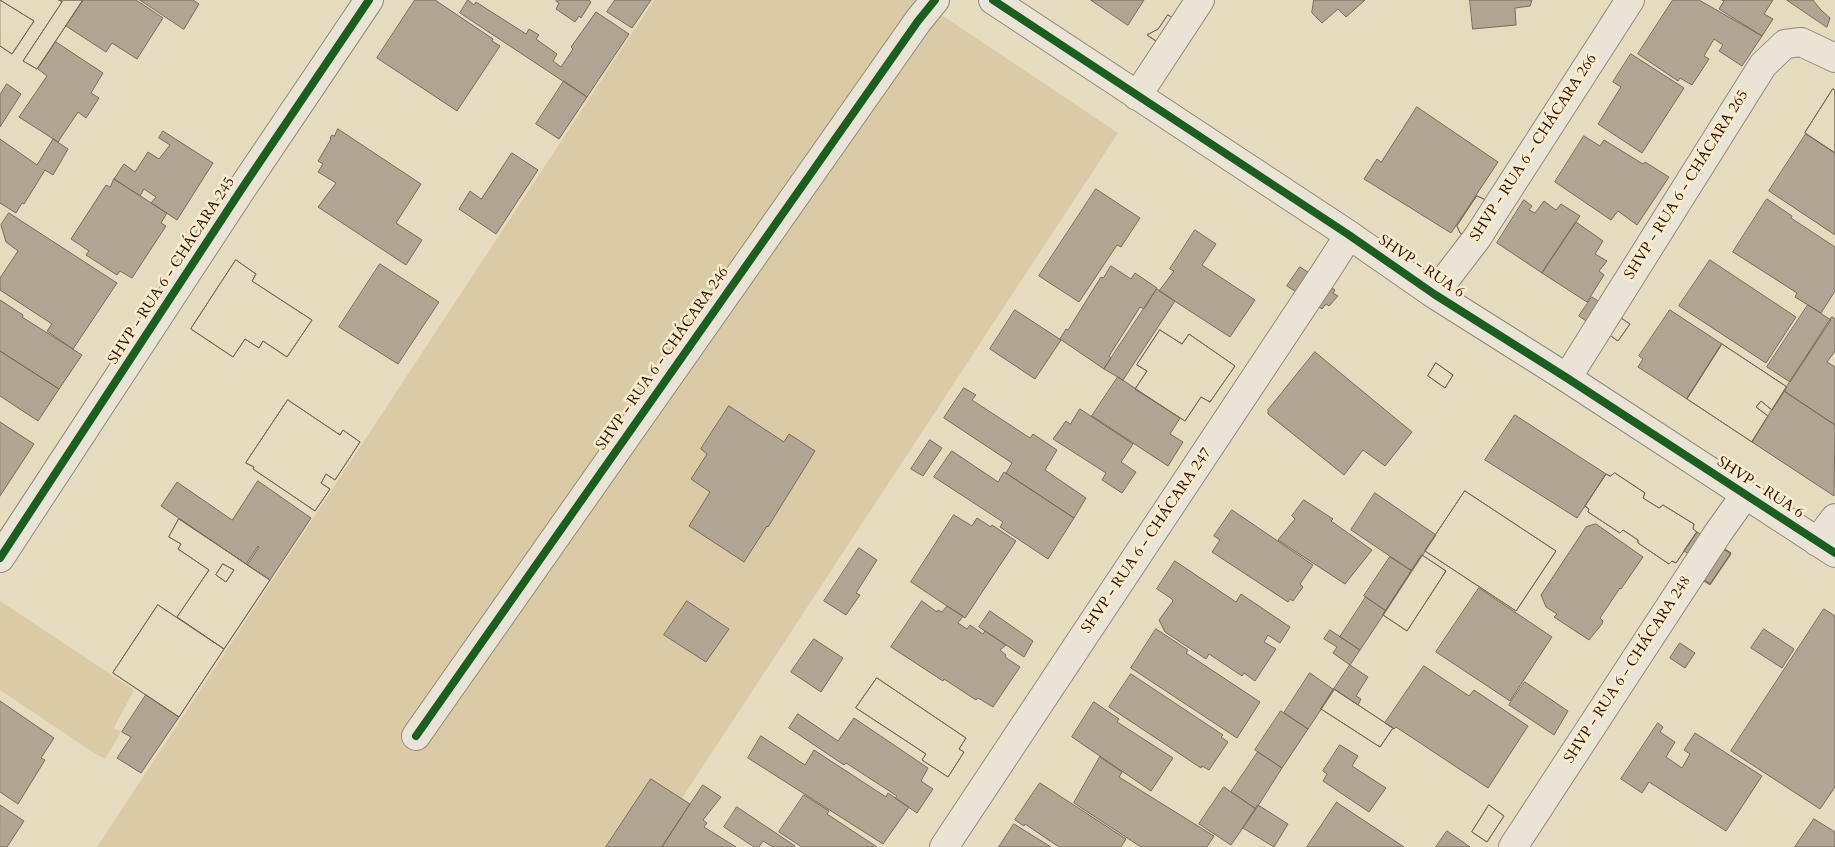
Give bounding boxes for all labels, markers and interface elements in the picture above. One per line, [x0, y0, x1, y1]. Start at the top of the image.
street label: SHVP - RUA 6 - CHÁCARA 266 [1467, 51, 1601, 245]
street label: SHVP - RUA 6 - CHÁCARA 265 [1621, 87, 1753, 283]
street label: SHVP - RUA 6 - CHÁCARA 245 [105, 174, 239, 368]
street label: SHVP - RUA 6 [1375, 232, 1467, 302]
street label: SHVP - RUA 6 - CHÁCARA 246 [593, 264, 733, 454]
street label: SHVP - RUA 6 - CHÁCARA 247 [1078, 445, 1216, 637]
street label: SHVP - RUA 6 [1713, 453, 1807, 523]
street label: SHVP - RUA 6 - CHÁCARA 248 [1561, 573, 1695, 767]

